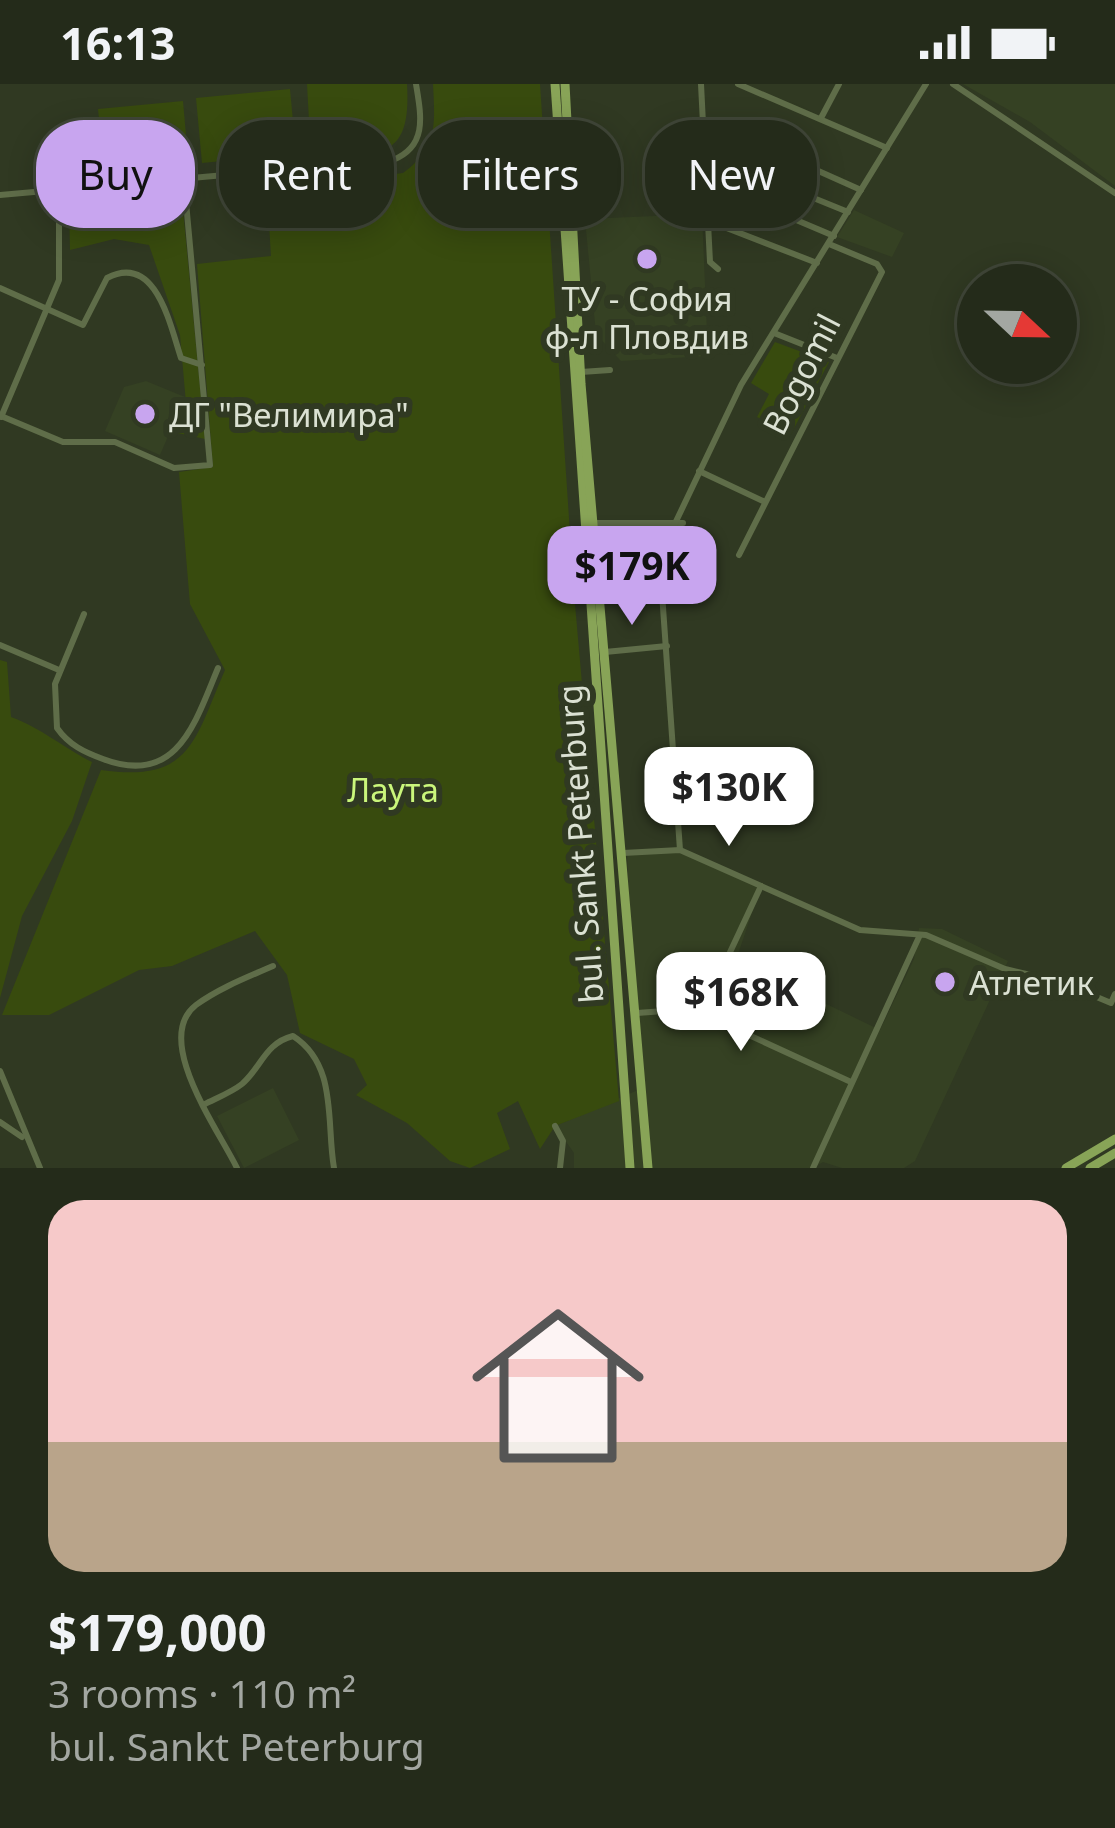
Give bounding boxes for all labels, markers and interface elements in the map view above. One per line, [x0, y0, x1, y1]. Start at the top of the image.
text: 16:13 [60, 12, 176, 73]
chip: Buy [36, 120, 195, 228]
chip: Rent [219, 120, 394, 228]
chip: Filters [418, 120, 621, 228]
chip: New [645, 120, 817, 228]
marker: ТУ - София ф-л Пловдив [634, 246, 660, 272]
north arrow [957, 264, 1077, 384]
map controls [957, 264, 1077, 384]
place label: ТУ - София ф-л Пловдив [545, 276, 749, 359]
street label: Bogomil [752, 306, 850, 442]
place label: ДГ "Велимира" [169, 392, 409, 437]
marker: ДГ "Велимира" [132, 401, 158, 427]
pin: $179K [548, 526, 716, 628]
text: $179K [574, 538, 690, 591]
street label: bul. Sankt Peterburg [546, 683, 614, 1005]
pin: $130K [645, 747, 813, 849]
text: $130K [671, 759, 787, 812]
park label: Лаута [347, 767, 439, 812]
pin: $168K [657, 952, 825, 1054]
place label: Атлетик [969, 960, 1094, 1005]
text: $168K [683, 964, 799, 1017]
marker: Атлетик [932, 969, 958, 995]
icon: home [450, 1278, 666, 1494]
text: $179,000 [48, 1596, 267, 1666]
text: 3 rooms · 110 m² [48, 1666, 356, 1719]
text: bul. Sankt Peterburg [48, 1719, 425, 1772]

